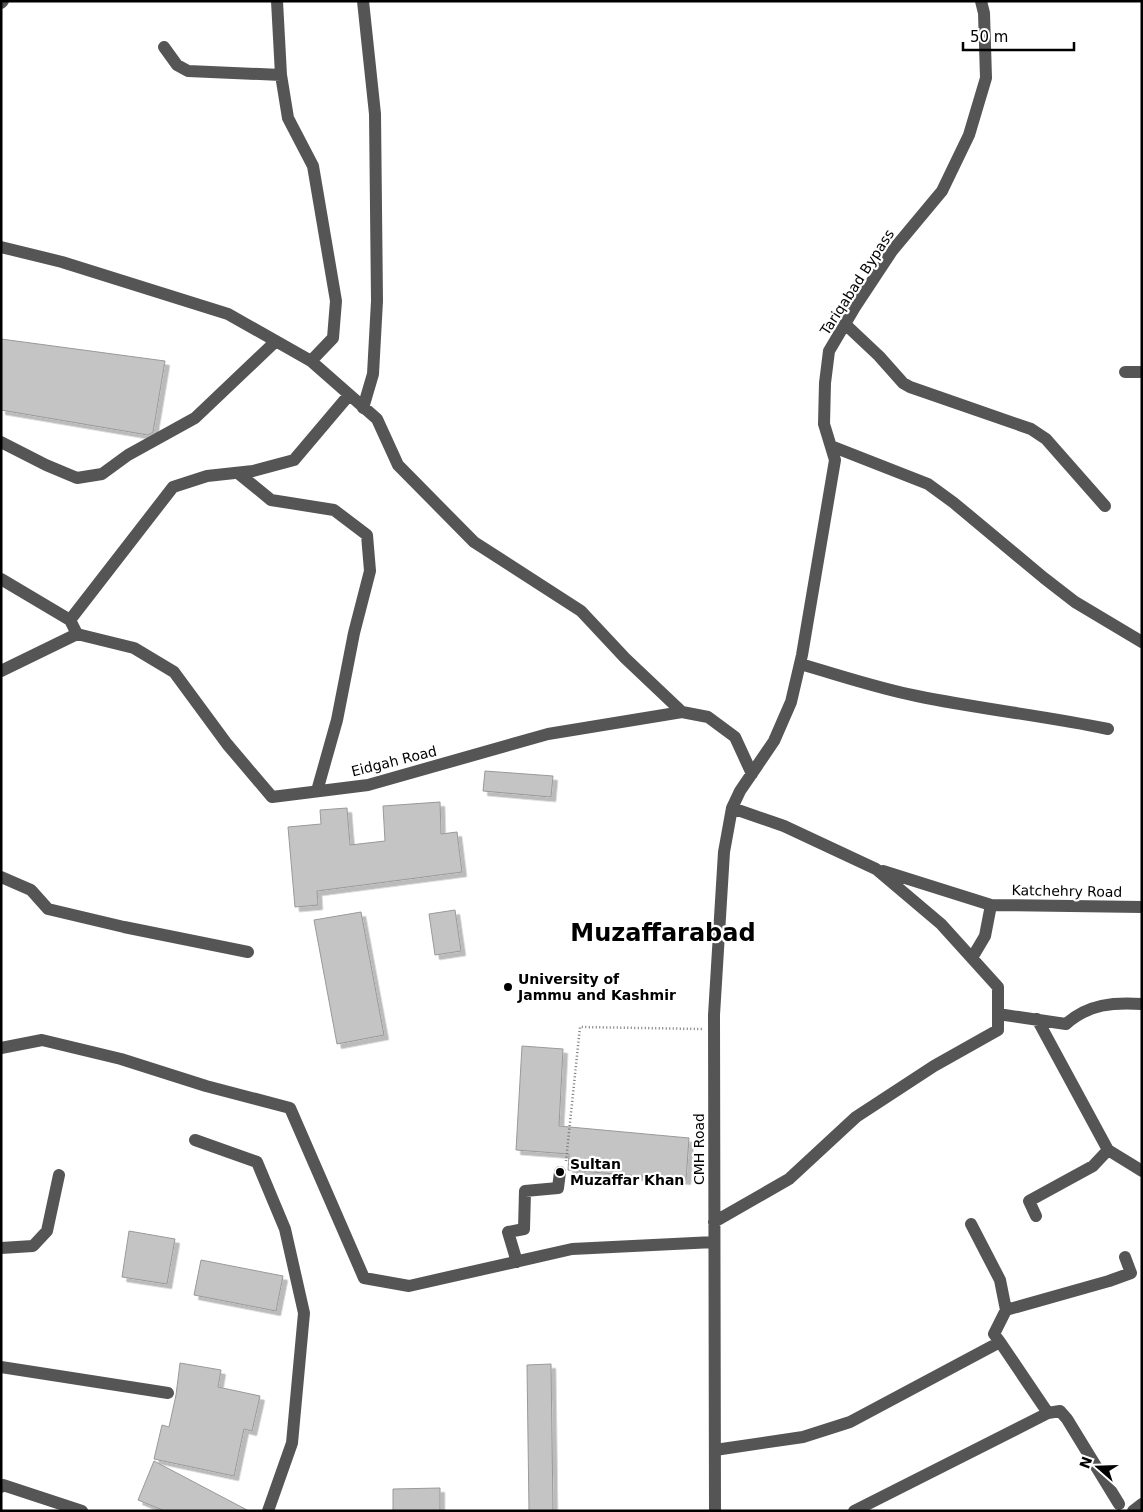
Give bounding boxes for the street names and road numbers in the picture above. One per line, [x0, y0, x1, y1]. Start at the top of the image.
street label: Tariqabad Bypass [816, 226, 897, 339]
street label: Eidgah Road [350, 743, 438, 779]
street label: Katchehry Road [1012, 882, 1122, 900]
street label: CMH Road [691, 1113, 707, 1185]

